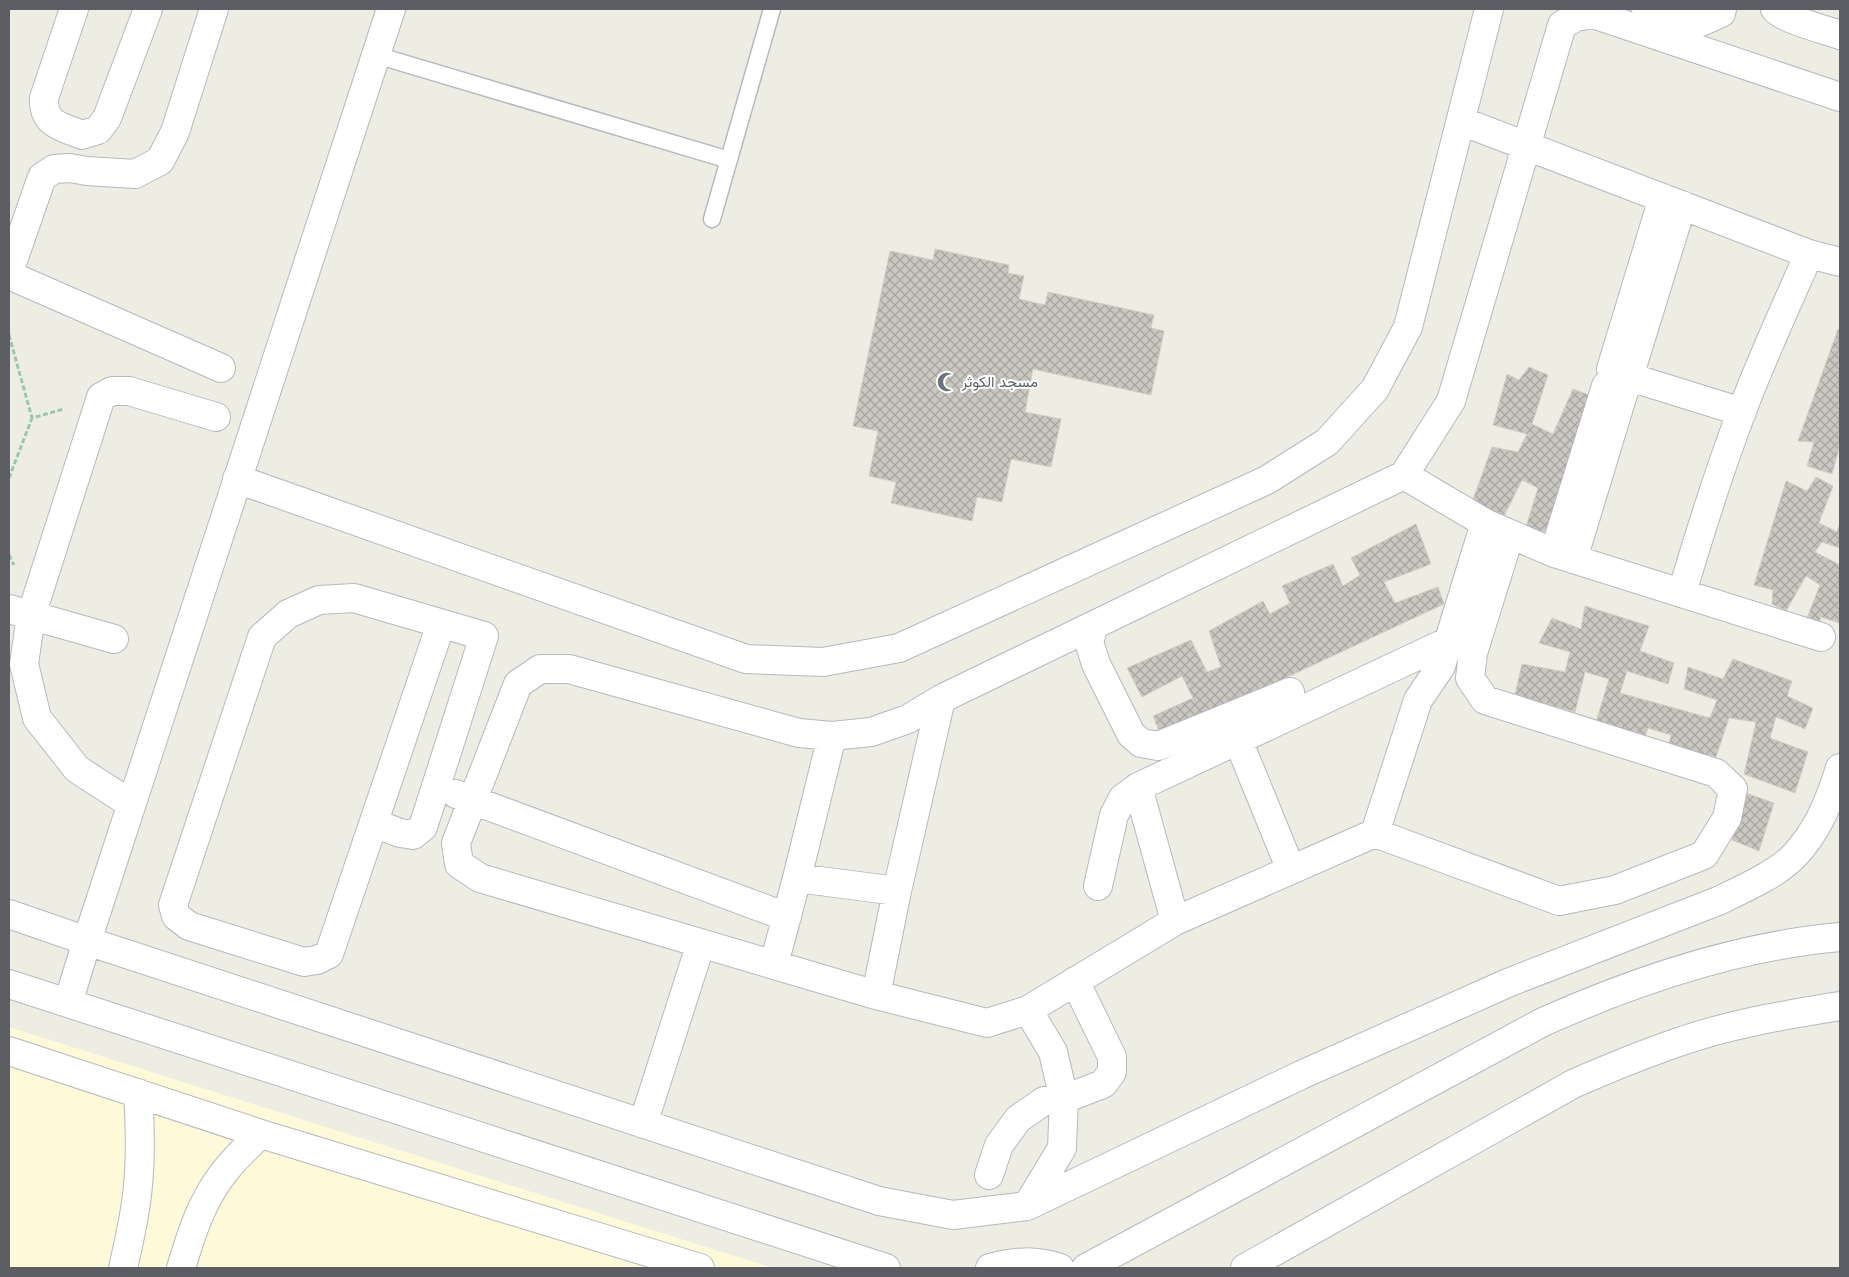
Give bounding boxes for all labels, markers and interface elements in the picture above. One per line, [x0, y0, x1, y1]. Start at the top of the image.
mosque icon: مسجد الكوثر [936, 371, 958, 393]
place label: مسجد الكوثر [961, 371, 1038, 393]

